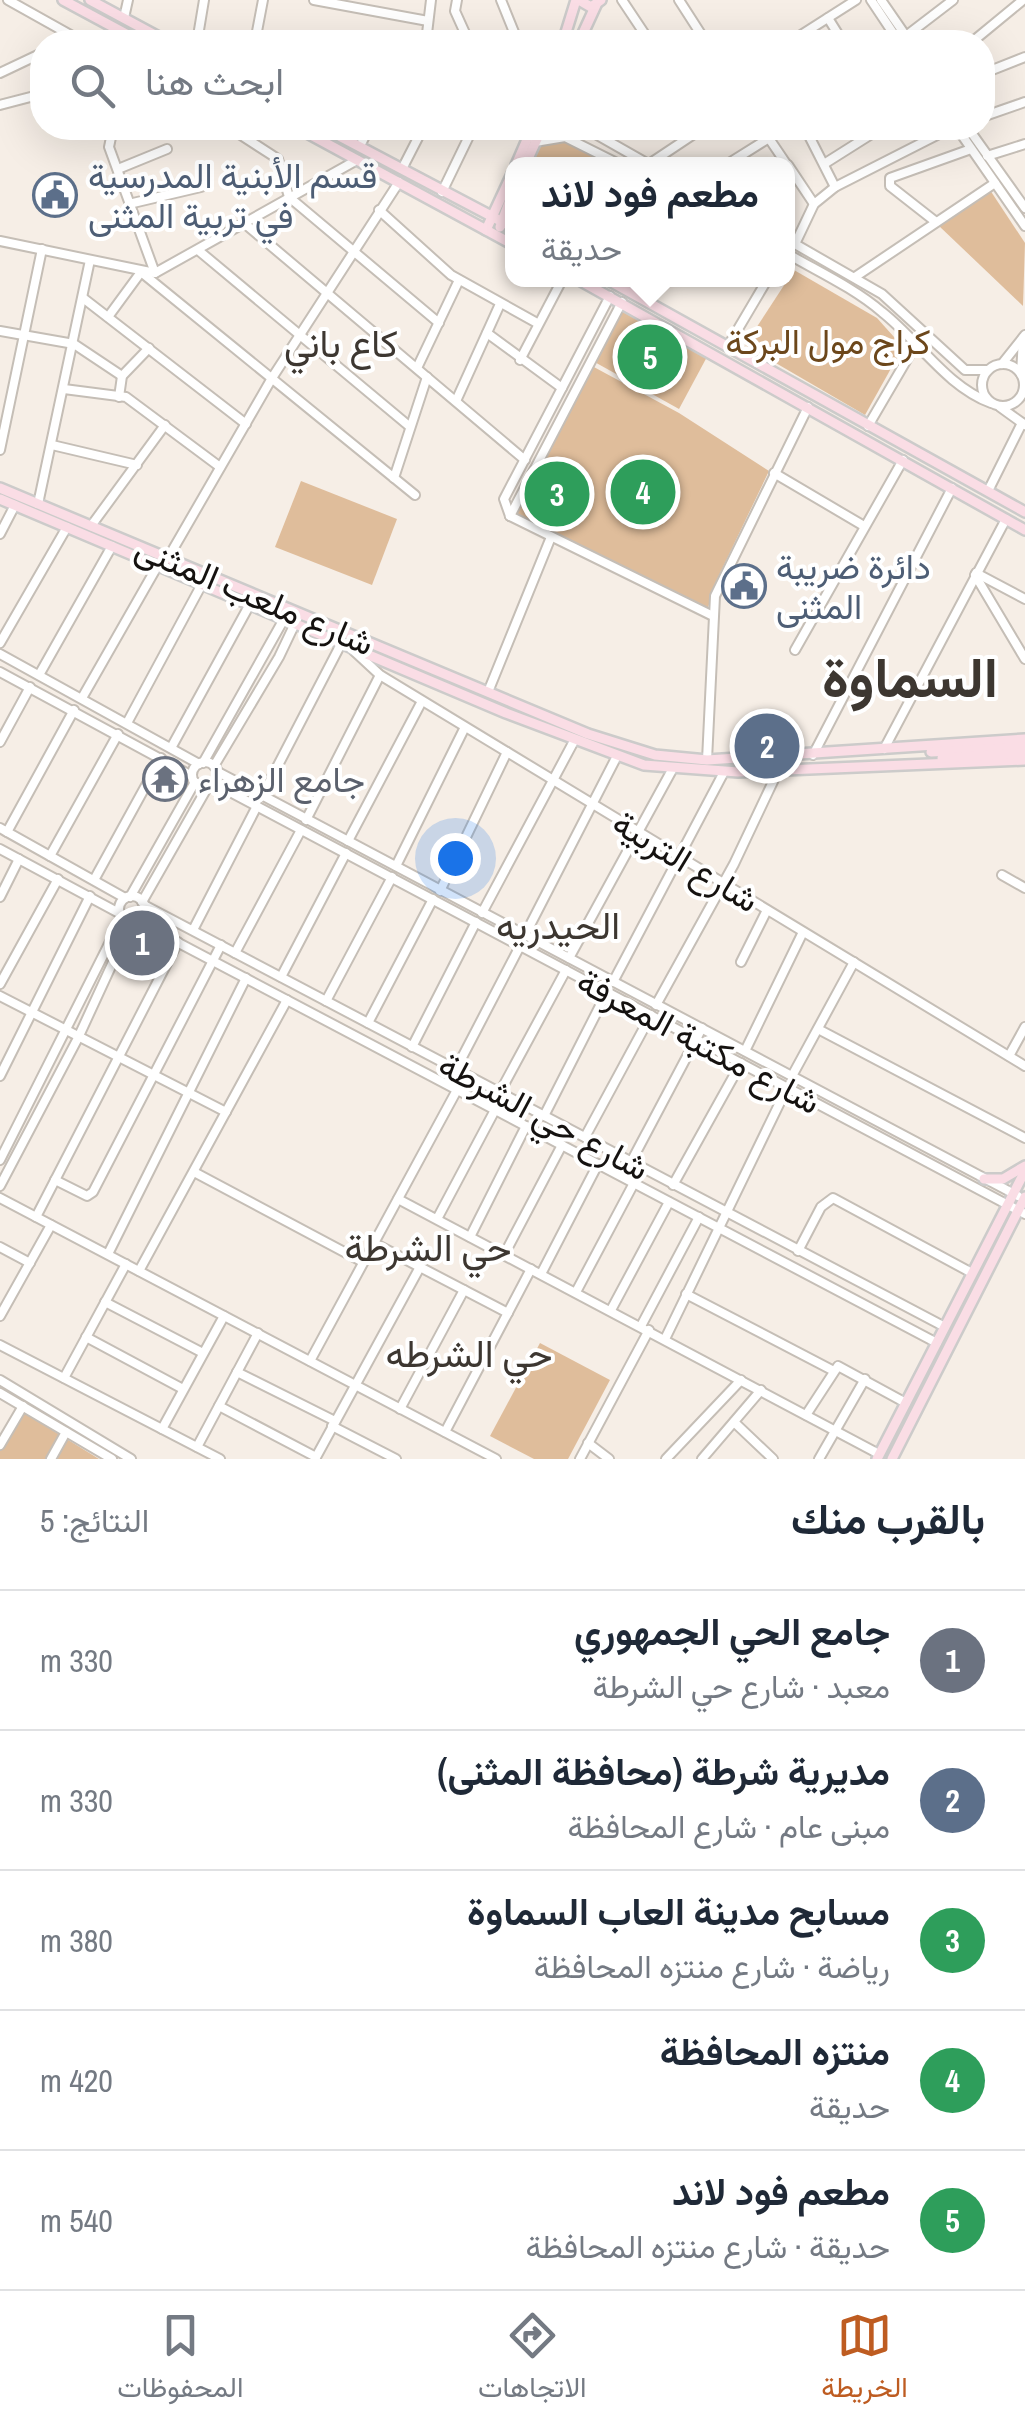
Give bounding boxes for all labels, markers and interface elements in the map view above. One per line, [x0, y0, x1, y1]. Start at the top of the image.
search box [30, 30, 995, 140]
text: ابحث هنا [145, 56, 284, 107]
icon: search [65, 58, 120, 113]
place label: قسم الأبنية المدرسية في تربية المثنى [88, 152, 377, 245]
popup [505, 157, 795, 287]
text: مطعم فود لاند [541, 168, 759, 219]
public building icon: قسم الأبنية المدرسية في تربية المثنى [32, 172, 78, 218]
text: حديقة [541, 227, 622, 270]
district label: كاع باني [284, 318, 398, 375]
park label: كراج مول البركة [725, 318, 931, 366]
pin: 5 [618, 320, 682, 394]
pin: 4 [610, 454, 676, 530]
pin: 3 [524, 456, 590, 532]
street label: شارع ملعب المثنى [128, 524, 381, 667]
place label: دائرة ضريبة المثنى [776, 543, 931, 630]
public building icon: دائرة ضريبة المثنى [721, 563, 767, 609]
district label: السماوة [822, 640, 998, 714]
pin: 2 [734, 708, 800, 784]
temple icon: جامع الزهراء [142, 756, 188, 802]
place label: جامع الزهراء [198, 756, 365, 804]
street label: شارع التربية [604, 799, 768, 924]
your location [430, 833, 481, 884]
district label: الحيدريه [496, 900, 620, 951]
pin: 1 [110, 906, 174, 980]
street label: شارع مكتبة المعرفة [569, 957, 829, 1126]
street label: شارع حي الشرطة [428, 1041, 657, 1197]
district label: حي الشرطة [345, 1222, 511, 1279]
district label: حي الشرطه [386, 1328, 552, 1385]
text: بالقرب منك [791, 1491, 985, 1547]
text: النتائج: 5 [40, 1499, 149, 1542]
text: جامع الحي الجمهوري [574, 1606, 890, 1657]
text: 330 m [40, 1639, 113, 1682]
text: 1 [945, 1639, 960, 1682]
text: معبد · شارع حي الشرطة [593, 1665, 890, 1708]
text: مديرية شرطة (محافظة المثنى) [437, 1746, 890, 1797]
text: 330 m [40, 1779, 113, 1822]
text: 2 [945, 1779, 960, 1822]
text: مبنى عام · شارع المحافظة [567, 1805, 890, 1848]
text: مسابح مدينة العاب السماوة [467, 1886, 890, 1937]
text: 380 m [40, 1919, 113, 1962]
text: 3 [945, 1919, 960, 1962]
text: رياضة · شارع منتزه المحافظة [534, 1945, 890, 1988]
text: منتزه المحافظة [660, 2026, 890, 2077]
text: 420 m [40, 2059, 113, 2102]
text: 4 [945, 2059, 960, 2102]
text: حديقة [809, 2085, 890, 2128]
text: مطعم فود لاند [672, 2166, 890, 2217]
text: 540 m [40, 2199, 113, 2242]
text: 5 [945, 2199, 960, 2242]
text: حديقة · شارع منتزه المحافظة [525, 2225, 890, 2268]
tab: المحفوظات [117, 2308, 243, 2412]
tab: الاتجاهات [478, 2308, 587, 2412]
tab: الخريطة [821, 2308, 908, 2412]

